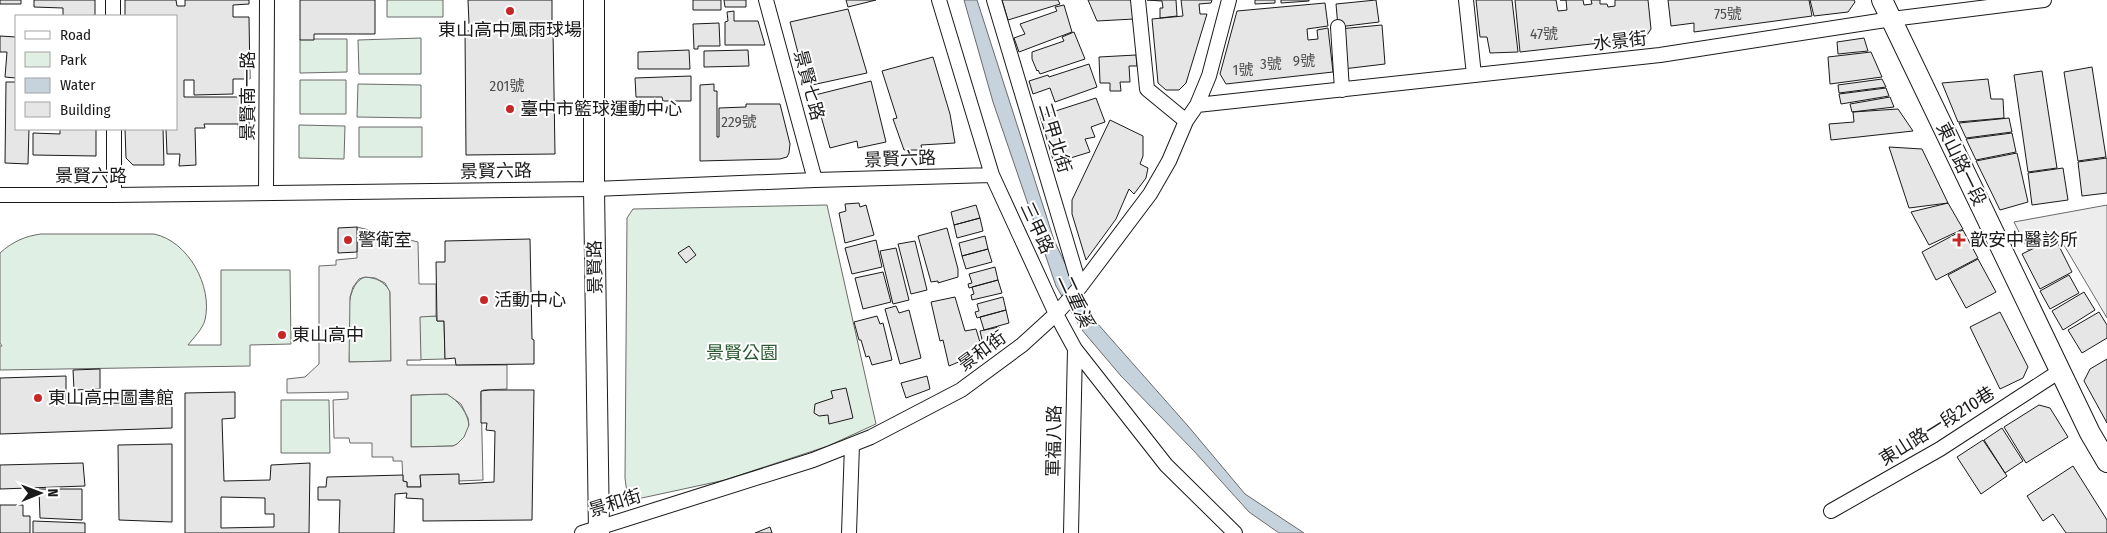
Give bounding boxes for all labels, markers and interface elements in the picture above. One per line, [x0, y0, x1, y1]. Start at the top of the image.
marker: 東山高中風雨球場 [504, 5, 516, 17]
house number: 75號 [1714, 5, 1742, 23]
legend [15, 15, 178, 130]
place label: 東山高中風雨球場 [438, 19, 582, 41]
house number: 47號 [1530, 25, 1558, 43]
text: Road [60, 26, 91, 44]
street label: 水景街 [1592, 27, 1648, 55]
street label: 景賢七路 [789, 47, 829, 123]
text: Park [60, 51, 87, 69]
street label: 景賢南一路 [237, 51, 259, 141]
house number: 9號 [1293, 52, 1315, 70]
house number: 3號 [1260, 55, 1282, 73]
house number: 1號 [1233, 61, 1253, 79]
text: Water [60, 76, 96, 94]
house number: 201號 [490, 77, 524, 95]
place label: 臺中市籃球運動中心 [520, 98, 682, 120]
street label: 三甲北街 [1034, 100, 1076, 176]
text: Building [60, 101, 111, 119]
marker: 臺中市籃球運動中心 [504, 103, 516, 115]
house number: 229號 [721, 113, 757, 131]
street label: 東山路一段 [1931, 119, 1991, 209]
street label: 景賢六路 [864, 147, 936, 171]
street label: 景賢六路 [460, 159, 532, 183]
street label: 景賢六路 [55, 165, 127, 187]
street label: 三甲路 [1016, 199, 1058, 257]
place label: 警衛室 [358, 229, 412, 251]
place label: 歆安中醫診所 [1970, 229, 2078, 251]
marker: 歆安中醫診所 [1952, 233, 1966, 247]
marker: 警衛室 [342, 234, 354, 246]
street label: 景賢路 [584, 240, 606, 294]
water label: 二重溪 [1053, 270, 1099, 334]
place label: 活動中心 [494, 289, 566, 311]
marker: 活動中心 [478, 294, 490, 306]
place label: 東山高中 [292, 324, 364, 346]
street label: 景和街 [954, 326, 1010, 376]
marker: 東山高中 [276, 329, 288, 341]
park label: 景賢公園 [706, 342, 778, 364]
street label: 東山路一段210巷 [1875, 382, 1999, 470]
place label: 東山高中圖書館 [48, 387, 174, 409]
marker: 東山高中圖書館 [32, 392, 44, 404]
street label: 軍福八路 [1042, 405, 1066, 477]
north arrow [15, 468, 65, 518]
street label: 景和街 [586, 485, 644, 521]
text: N [44, 488, 61, 497]

